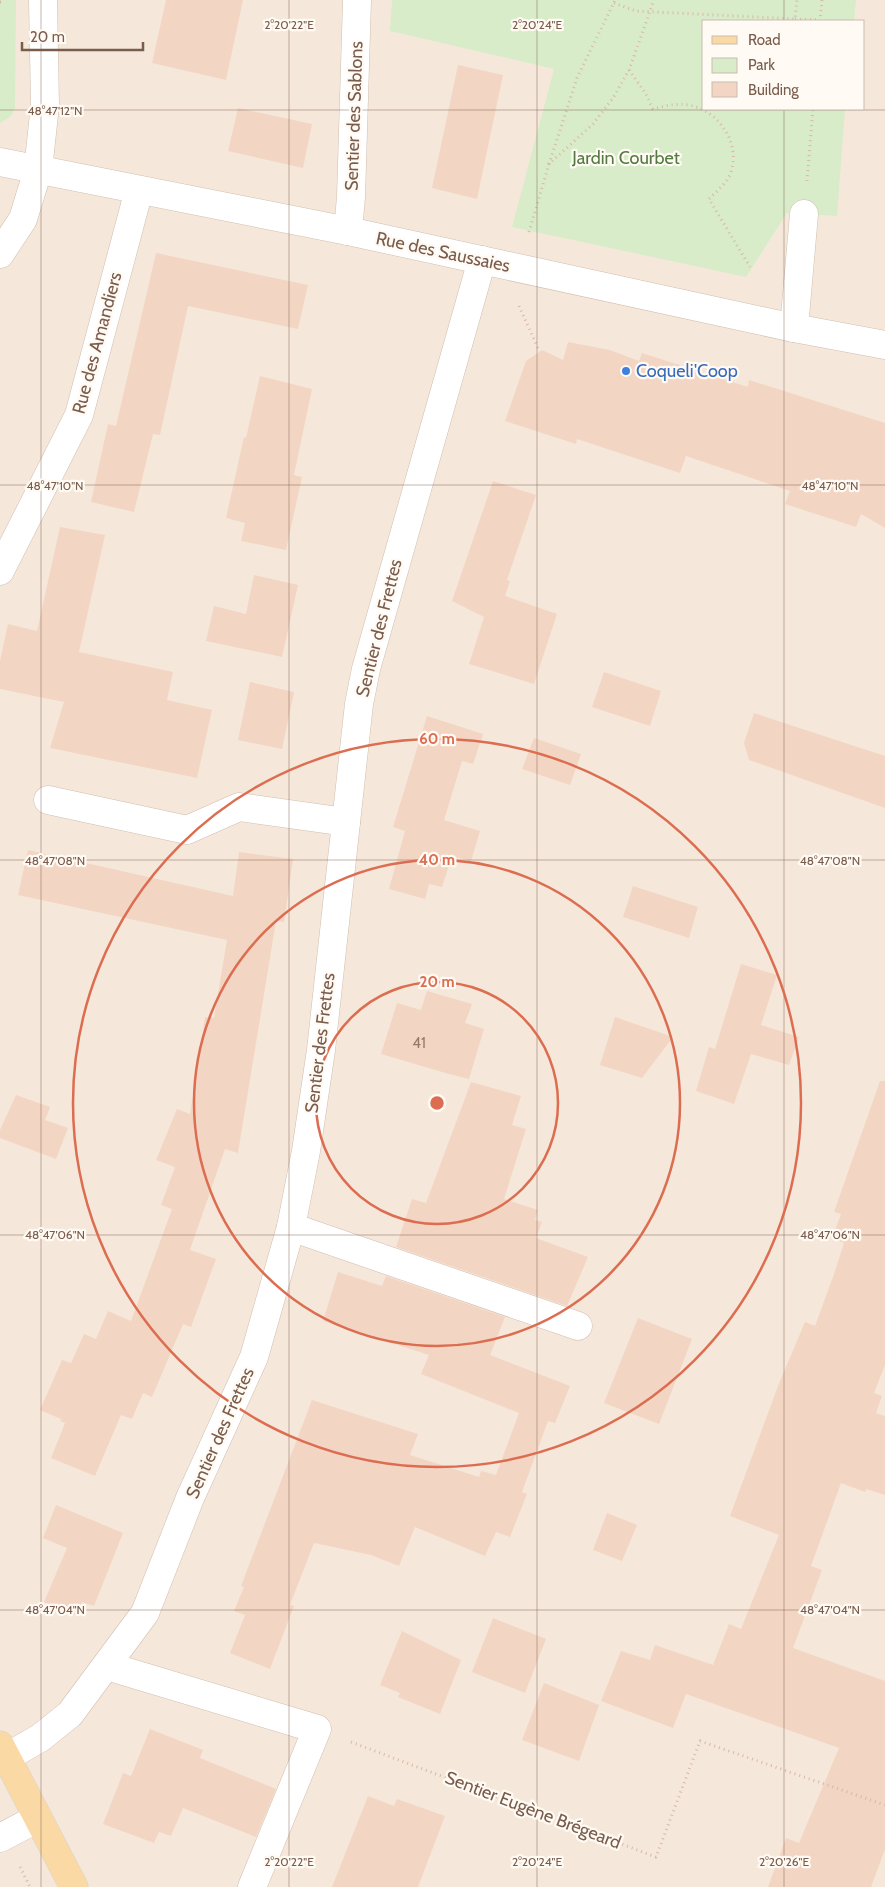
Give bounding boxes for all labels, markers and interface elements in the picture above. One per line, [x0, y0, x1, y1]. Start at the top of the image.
text: 2°20'22"E [264, 17, 314, 32]
text: 2°20'24"E [512, 17, 562, 32]
scale bar [22, 20, 144, 52]
legend [702, 20, 865, 110]
text: 20 m [30, 28, 65, 46]
text: Road [748, 31, 781, 49]
street label: Sentier des Sablons [340, 41, 368, 191]
text: Park [748, 56, 775, 74]
text: Building [748, 81, 799, 99]
text: 48°47'12"N [28, 103, 82, 118]
park label: Jardin Courbet [571, 147, 680, 169]
street label: Rue des Saussaies [374, 227, 512, 277]
street label: Rue des Amandiers [68, 270, 126, 416]
place label: Coqueli'Coop [636, 360, 738, 382]
marker: Coqueli'Coop [620, 365, 632, 377]
text: 48°47'10"N [26, 478, 84, 493]
text: 48°47'10"N [801, 478, 859, 493]
street label: Sentier des Frettes [351, 557, 407, 699]
text: 60 m [419, 730, 455, 748]
text: 40 m [419, 851, 455, 869]
text: 48°47'08"N [25, 853, 85, 868]
text: 48°47'08"N [800, 853, 860, 868]
street label: Sentier des Frettes [300, 972, 340, 1114]
text: 20 m [420, 973, 454, 991]
house number: 41 [412, 1034, 426, 1052]
centre of rings [428, 1094, 446, 1112]
text: 48°47'06"N [25, 1227, 85, 1242]
text: 48°47'06"N [800, 1227, 860, 1242]
street label: Sentier des Frettes [181, 1364, 259, 1502]
text: 48°47'04"N [25, 1602, 85, 1617]
text: 48°47'04"N [800, 1602, 860, 1617]
street label: Sentier Eugène Brégeard [442, 1766, 624, 1854]
text: 2°20'22"E [264, 1854, 314, 1869]
text: 2°20'24"E [512, 1854, 562, 1869]
text: 2°20'26"E [759, 1854, 809, 1869]

